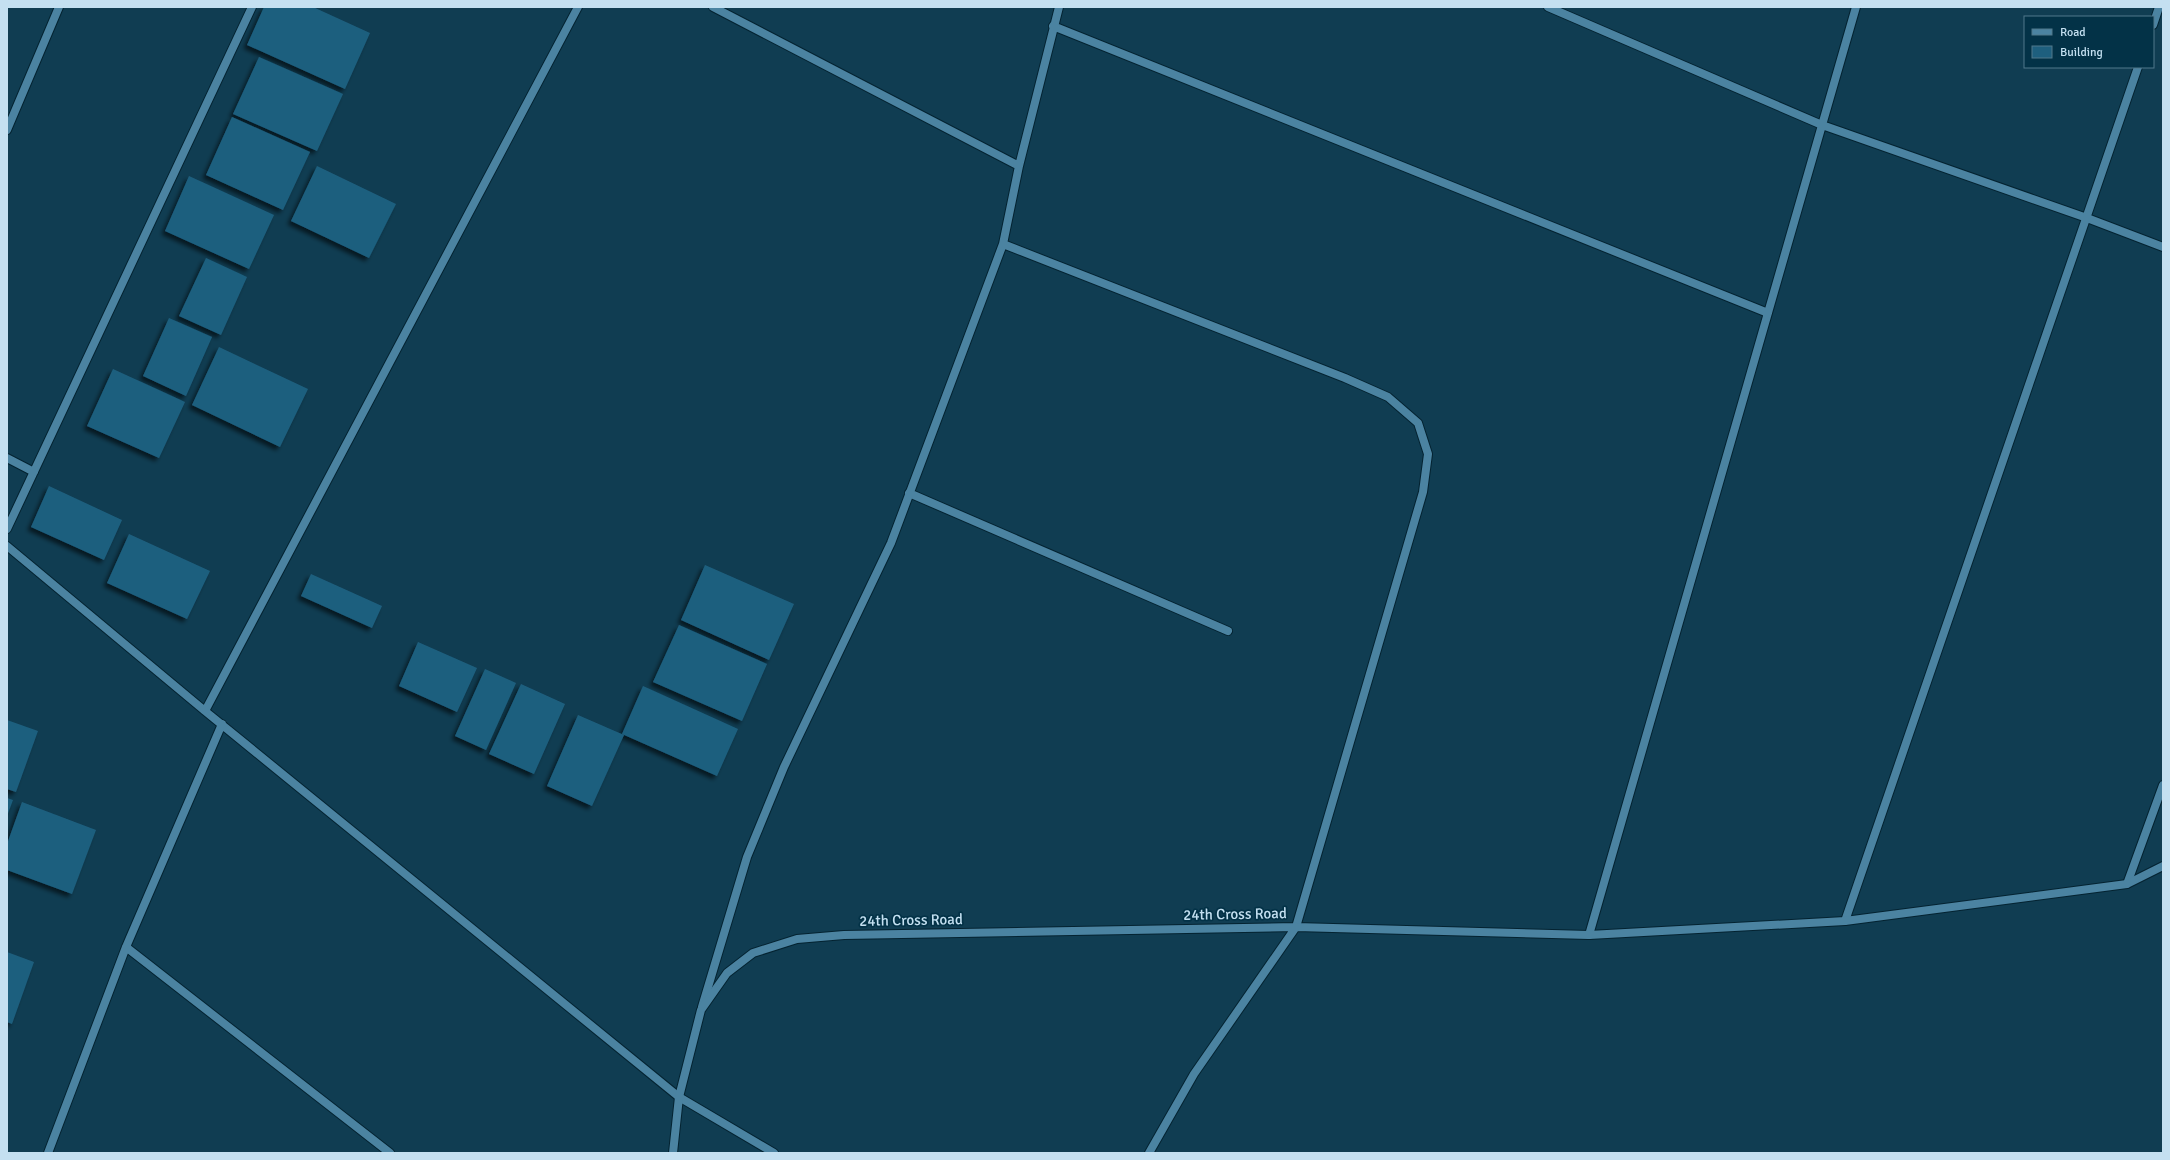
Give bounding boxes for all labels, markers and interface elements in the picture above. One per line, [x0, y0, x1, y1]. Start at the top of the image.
legend [2024, 16, 2154, 68]
text: Road [2060, 25, 2086, 40]
text: Building [2060, 45, 2103, 60]
street label: 24th Cross Road [1183, 904, 1287, 924]
street label: 24th Cross Road [859, 910, 963, 930]

